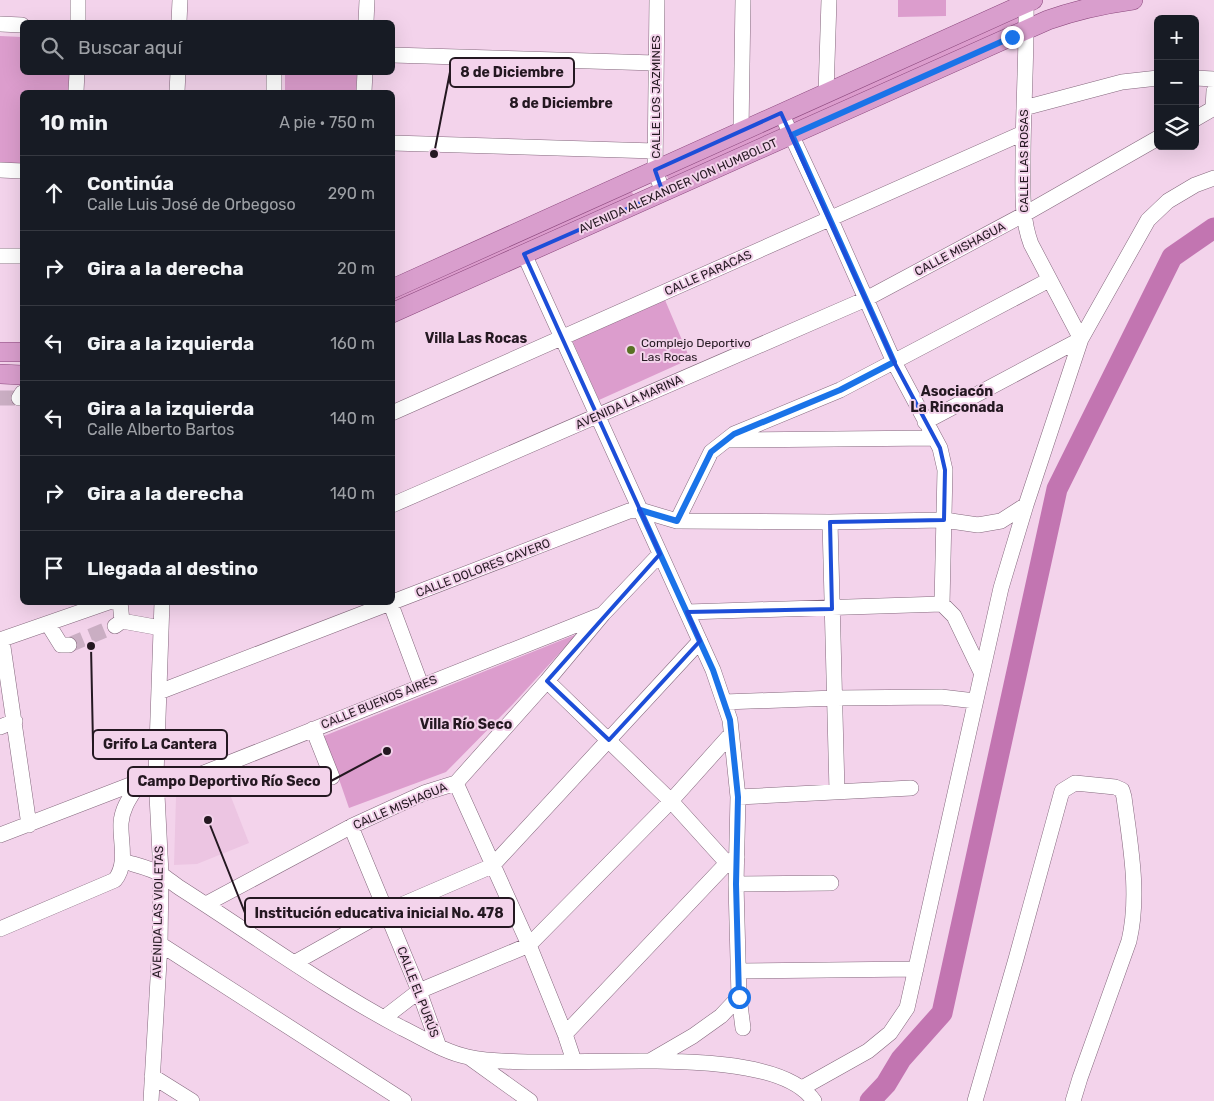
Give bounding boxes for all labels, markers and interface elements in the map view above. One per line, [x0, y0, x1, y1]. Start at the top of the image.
map controls [1154, 15, 1199, 150]
button: + [1154, 15, 1199, 60]
search box [20, 20, 395, 75]
route end [1001, 26, 1024, 49]
icon: search [38, 34, 66, 62]
street label: CALLE LOS JAZMINES [649, 35, 663, 159]
text: Buscar aquí [78, 36, 182, 59]
callout: 8 de Diciembre [450, 58, 574, 87]
button: − [1154, 60, 1199, 105]
text: 8 de Diciembre [460, 64, 564, 81]
district label: 8 de Diciembre [509, 95, 613, 112]
button: layers [1154, 105, 1199, 150]
street label: CALLE LAS ROSAS [1017, 109, 1031, 213]
text: 10 min [40, 110, 108, 135]
text: A pie · 750 m [279, 113, 375, 132]
street label: AVENIDA ALEXANDER VON HUMBOLDT [576, 136, 780, 236]
text: Continúa [87, 172, 174, 195]
icon: ahead [40, 179, 68, 207]
text: 290 m [328, 184, 375, 203]
text: Calle Luis José de Orbegoso [87, 195, 296, 214]
street label: CALLE MISHAGUA [912, 219, 1008, 279]
street label: CALLE PARACAS [662, 247, 754, 299]
icon: right [40, 254, 68, 282]
text: Gira a la derecha [87, 257, 244, 280]
text: 20 m [337, 259, 375, 278]
icon: left [40, 329, 68, 357]
district label: Villa Las Rocas [425, 330, 528, 347]
text: Gira a la izquierda [87, 332, 254, 355]
text: 160 m [330, 334, 375, 353]
place label: Complejo Deportivo Las Rocas [641, 336, 751, 364]
marker: Complejo Deportivo Las Rocas [625, 344, 637, 356]
street label: AVENIDA LA MARINA [573, 372, 685, 432]
district label: Asociacón La Rinconada [910, 383, 1004, 416]
text: Gira a la izquierda [87, 397, 254, 420]
icon: left [40, 404, 68, 432]
text: 140 m [330, 409, 375, 428]
text: Calle Alberto Bartos [87, 420, 234, 439]
icon: right [40, 479, 68, 507]
text: Gira a la derecha [87, 482, 244, 505]
text: 140 m [330, 484, 375, 503]
street label: CALLE DOLORES CAVERO [414, 536, 552, 600]
icon: arrive [40, 554, 68, 582]
text: Llegada al destino [87, 557, 258, 580]
street label: CALLE BUENOS AIRES [319, 672, 439, 732]
district label: Villa Río Seco [420, 716, 512, 733]
callout: Grifo La Cantera [93, 730, 227, 759]
text: Grifo La Cantera [103, 736, 217, 753]
callout: Campo Deportivo Río Seco [128, 767, 331, 796]
text: Campo Deportivo Río Seco [137, 773, 321, 790]
street label: CALLE MISHAGUA [351, 780, 449, 832]
street label: AVENIDA LAS VIOLETAS [150, 846, 166, 978]
callout: Institución educativa inicial No. 478 [245, 898, 514, 927]
text: Institución educativa inicial No. 478 [254, 905, 504, 922]
street label: CALLE EL PURÚS [394, 945, 442, 1039]
route start [728, 986, 751, 1009]

